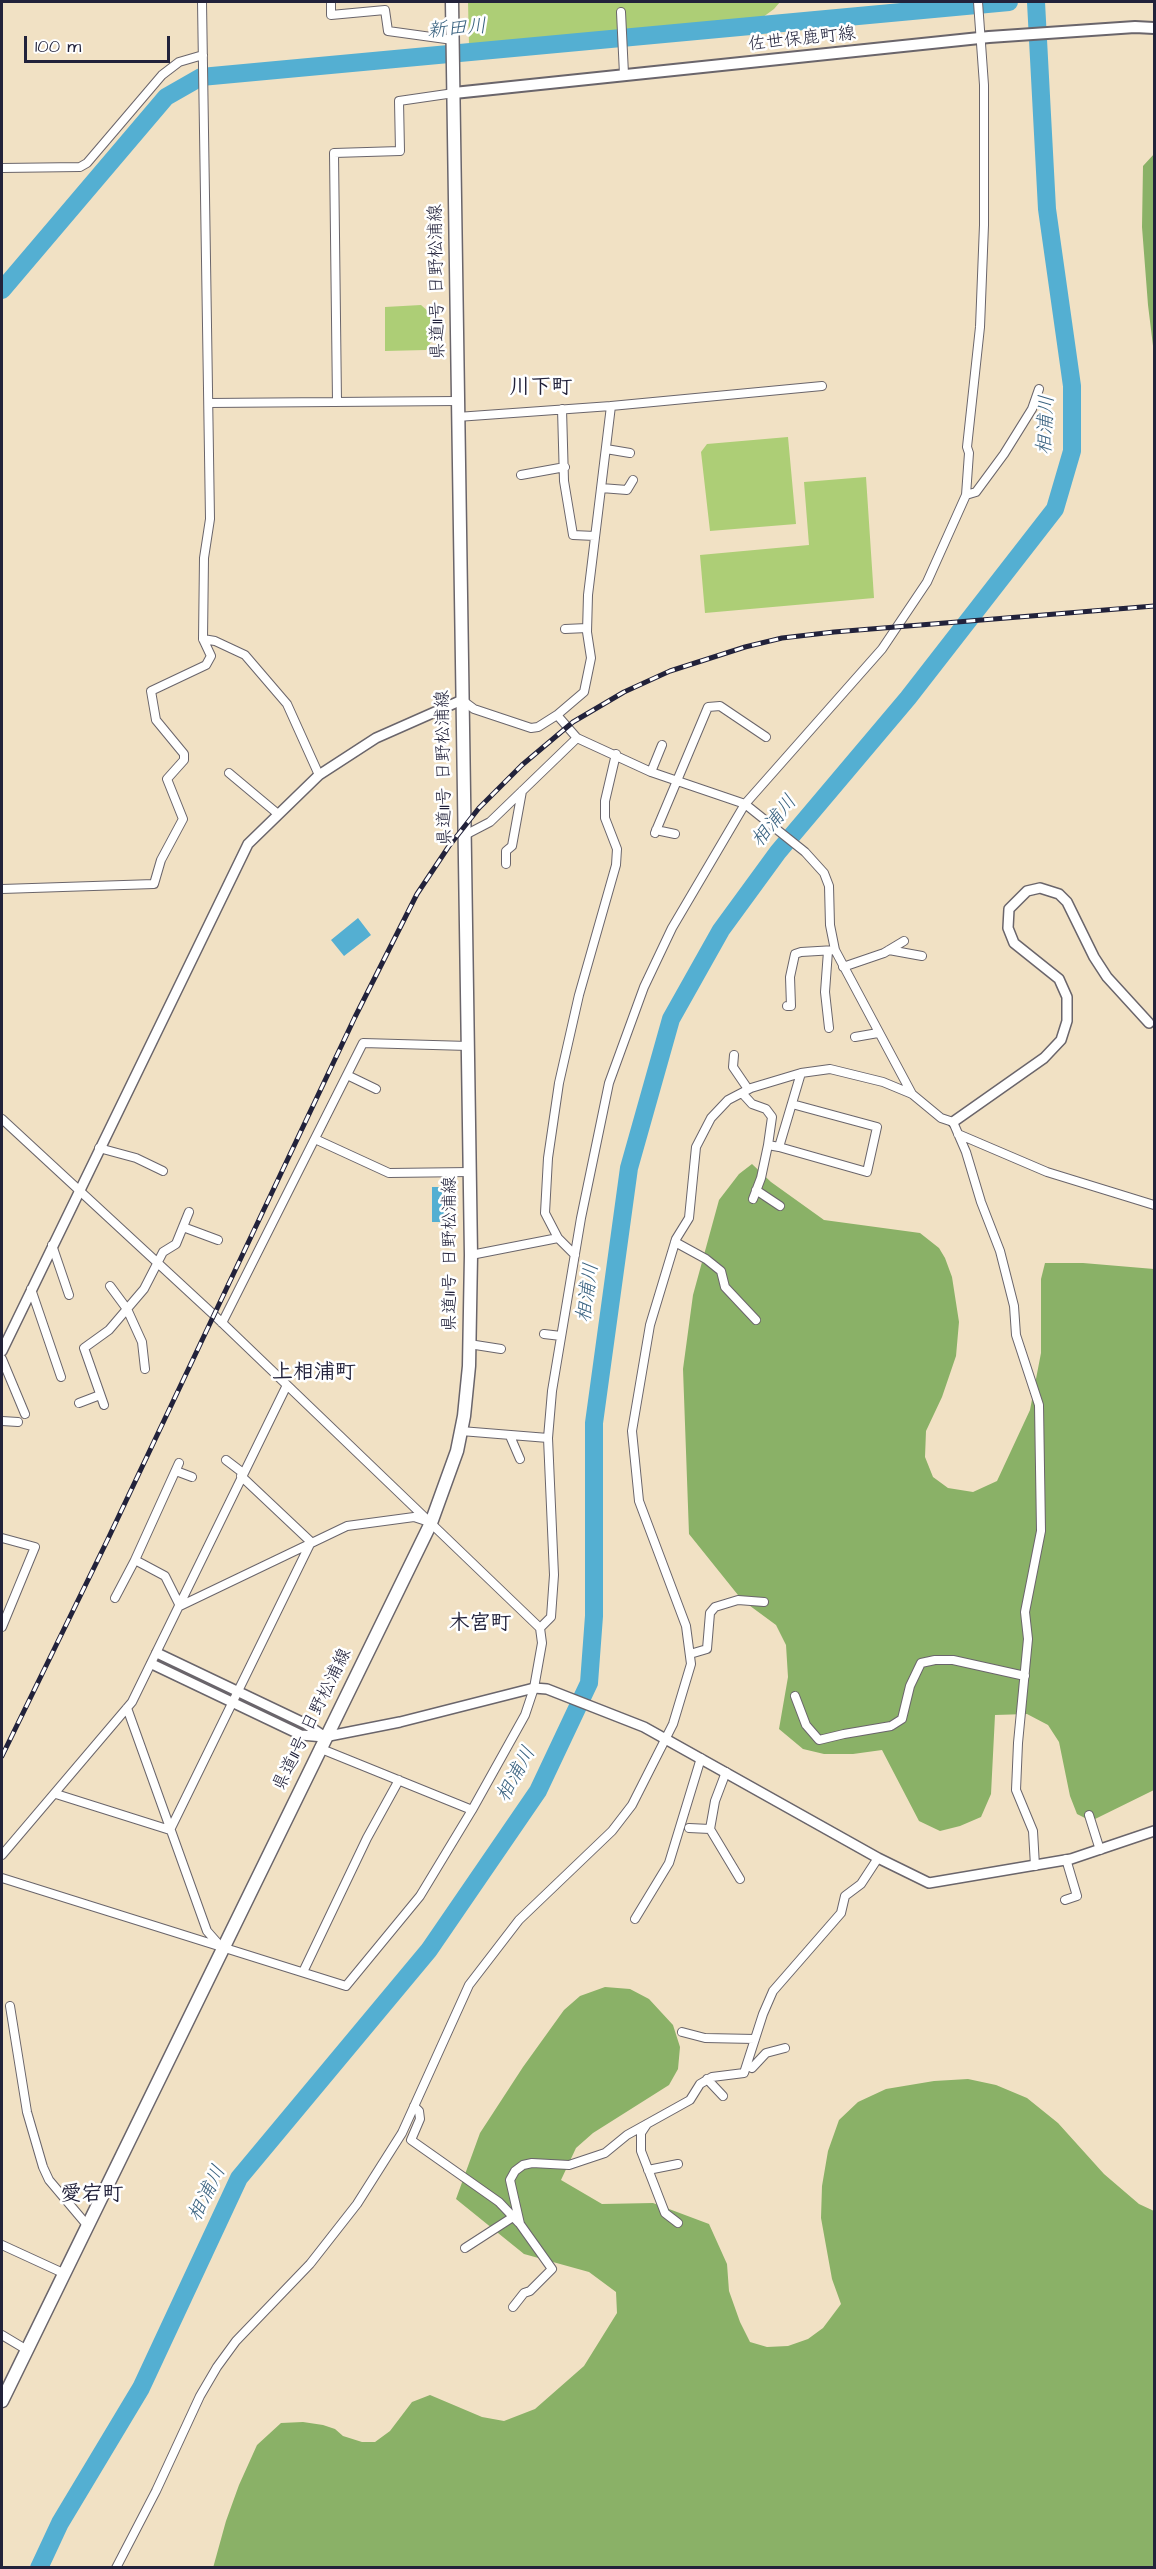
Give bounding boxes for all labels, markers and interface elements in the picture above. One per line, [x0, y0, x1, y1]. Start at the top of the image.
water label: 新田川 [426, 15, 488, 45]
scale bar [27, 24, 172, 62]
street label: 佐世保鹿町線 [747, 24, 857, 56]
text: 100 m [35, 34, 81, 59]
street label: 県道11号 日野松浦線 [426, 204, 450, 360]
district label: 川下町 [510, 376, 572, 402]
water label: 相浦川 [1033, 394, 1061, 456]
street label: 県道11号 日野松浦線 [433, 690, 457, 846]
water label: 相浦川 [747, 791, 803, 853]
street label: 県道11号 日野松浦線 [440, 1176, 462, 1332]
water label: 相浦川 [573, 1262, 605, 1324]
district label: 上相浦町 [272, 1361, 356, 1387]
district label: 木宮町 [449, 1612, 511, 1638]
street label: 県道11号 日野松浦線 [269, 1645, 357, 1795]
water label: 相浦川 [492, 1743, 542, 1807]
water label: 相浦川 [184, 2162, 232, 2226]
district label: 愛宕町 [61, 2183, 123, 2209]

